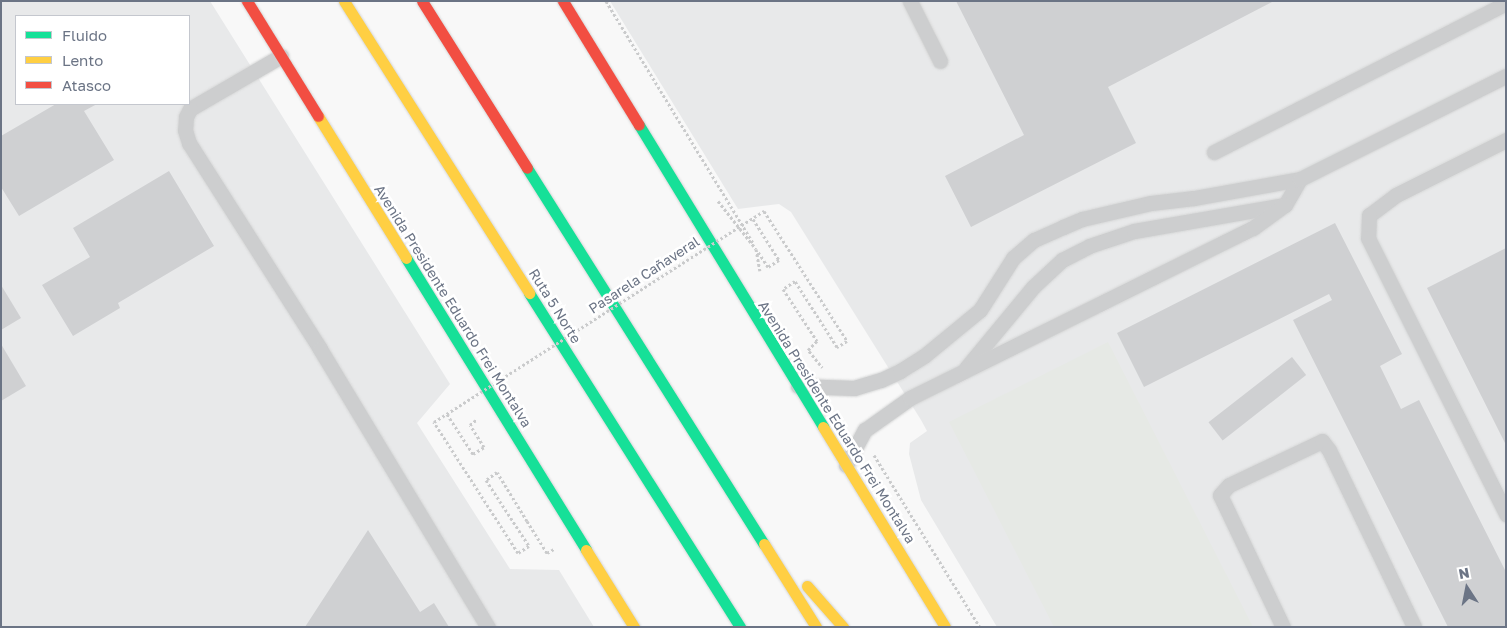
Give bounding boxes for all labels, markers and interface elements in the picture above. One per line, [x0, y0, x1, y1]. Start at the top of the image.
legend [15, 15, 190, 105]
text: Fluido [62, 26, 107, 44]
text: Lento [62, 51, 103, 69]
text: Atasco [62, 76, 111, 94]
street label: Avenida Presidente Eduardo Frei Montalva [371, 182, 535, 430]
street label: Pasarela Cañaveral [585, 233, 703, 317]
street label: Ruta 5 Norte [525, 266, 585, 346]
street label: Avenida Presidente Eduardo Frei Montalva [755, 298, 919, 546]
north arrow [1442, 563, 1492, 613]
text: N [1457, 563, 1471, 582]

